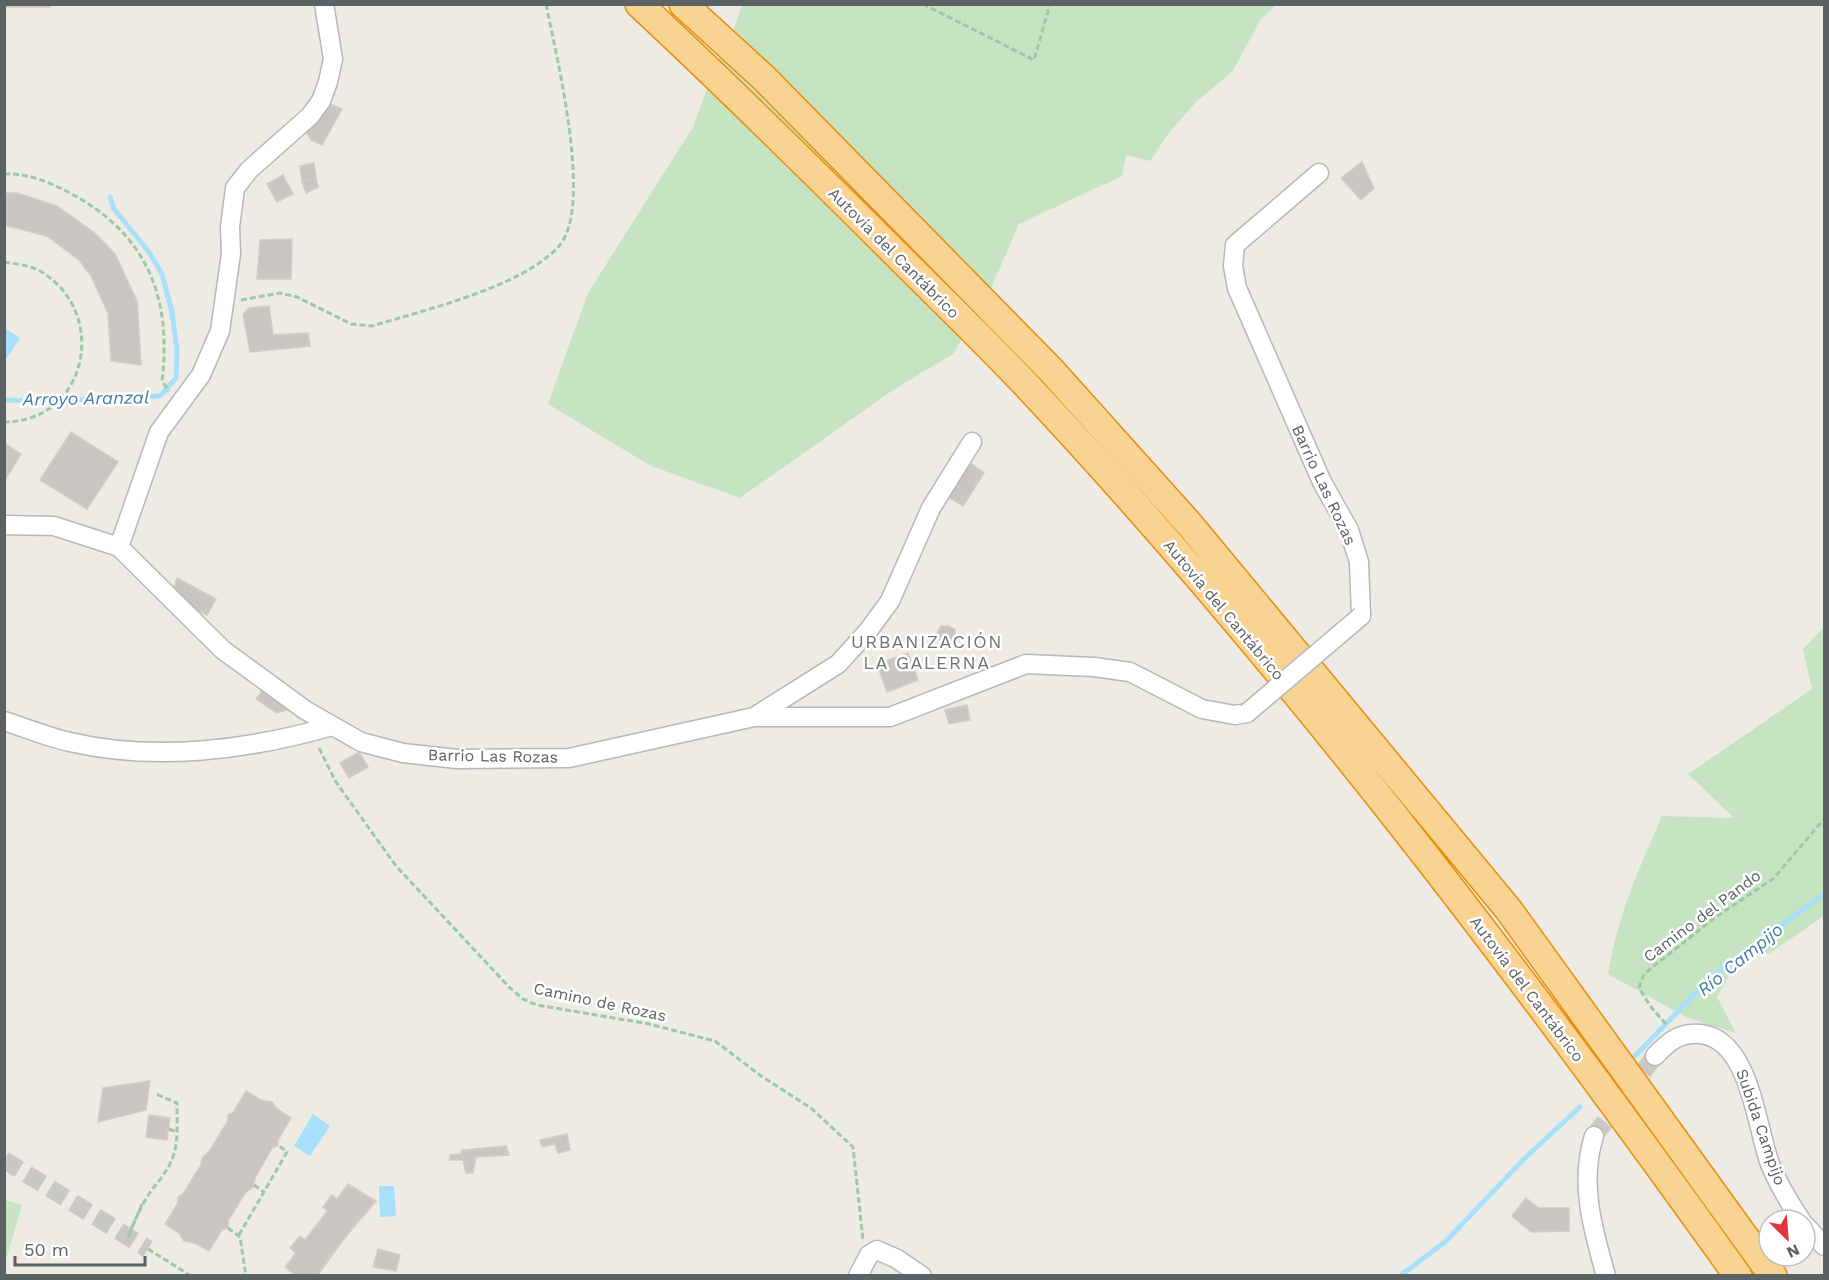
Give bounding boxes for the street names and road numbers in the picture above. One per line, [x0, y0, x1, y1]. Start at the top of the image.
street label: Autovía del Cantábrico [825, 184, 963, 322]
street label: Barrio Las Rozas [1288, 422, 1360, 548]
street label: Autovía del Cantábrico [1160, 536, 1288, 684]
street label: Barrio Las Rozas [428, 745, 558, 767]
street label: Camino del Pando [1640, 866, 1764, 966]
street label: Autovía del Cantábrico [1466, 912, 1588, 1066]
street label: Camino de Rozas [532, 979, 668, 1025]
street label: Subida Campijo [1732, 1066, 1790, 1188]

